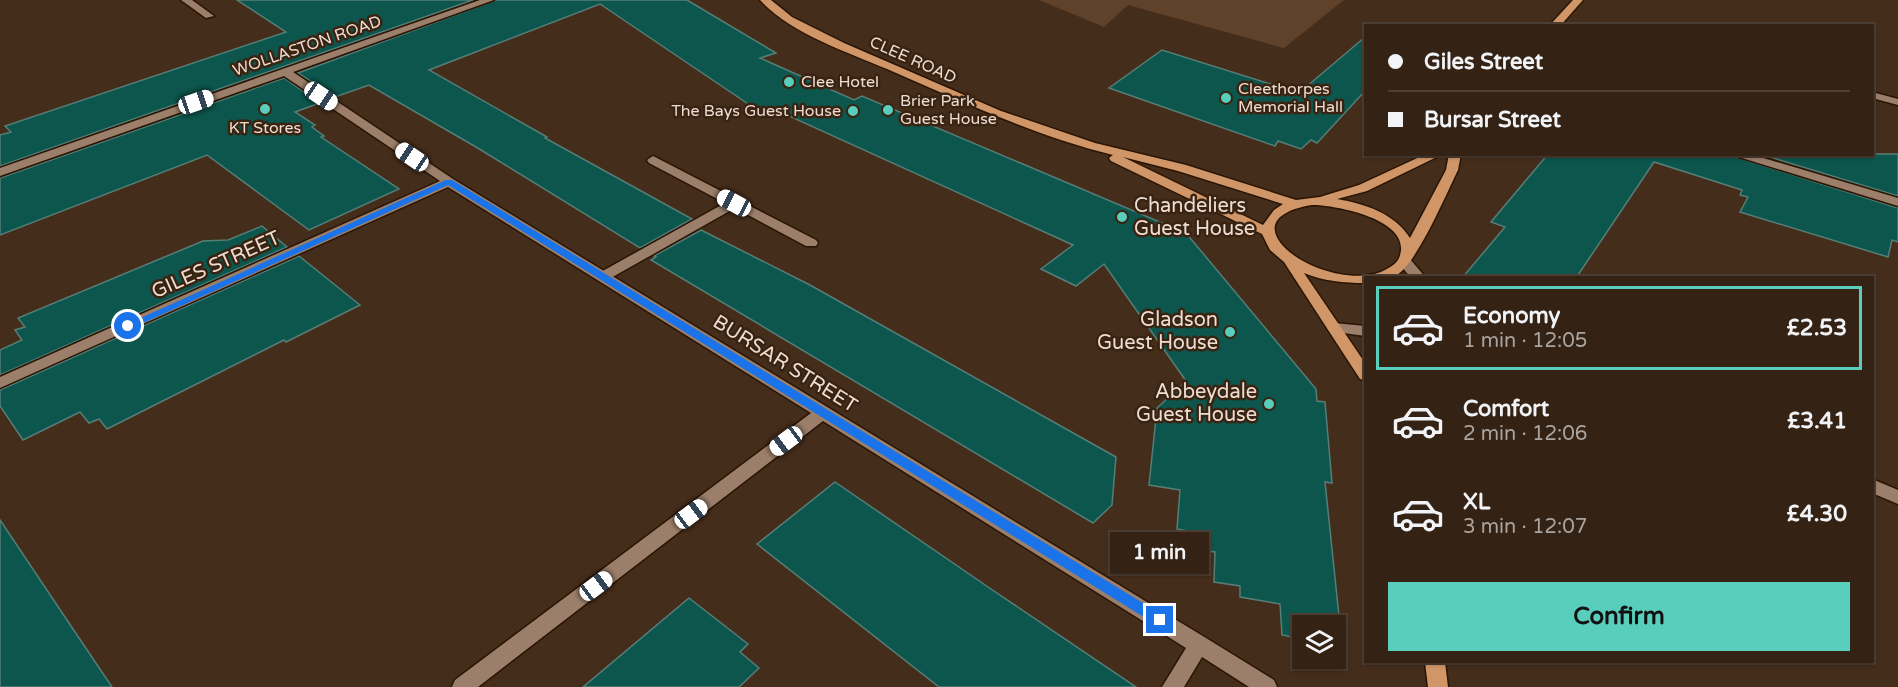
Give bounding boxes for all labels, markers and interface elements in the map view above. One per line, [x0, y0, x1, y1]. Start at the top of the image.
street label: WOLLASTON ROAD [230, 11, 384, 81]
street label: CLEE ROAD [866, 32, 960, 88]
text: Giles Street [1424, 49, 1543, 75]
place label: Clee Hotel [801, 72, 879, 92]
marker: Clee Hotel [782, 75, 796, 89]
car [301, 78, 341, 114]
place label: Cleethorpes Memorial Hall [1238, 79, 1343, 117]
car [176, 88, 216, 116]
place label: Brier Park Guest House [900, 91, 997, 129]
marker: Cleethorpes Memorial Hall [1219, 91, 1233, 105]
place label: The Bays Guest House [671, 101, 841, 121]
marker: KT Stores [258, 102, 272, 116]
marker: Brier Park Guest House [881, 103, 895, 117]
marker: The Bays Guest House [846, 104, 860, 118]
text: Bursar Street [1424, 107, 1561, 133]
place label: KT Stores [229, 118, 301, 138]
car [392, 139, 432, 175]
car [714, 187, 754, 219]
place label: Chandeliers Guest House [1134, 194, 1255, 241]
marker: Chandeliers Guest House [1115, 210, 1129, 224]
street label: GILES STREET [148, 226, 284, 304]
icon: car [1391, 301, 1445, 355]
text: Economy [1463, 303, 1560, 329]
place label: Gladson Guest House [1097, 308, 1218, 355]
street label: BURSAR STREET [708, 310, 862, 418]
route start [114, 312, 141, 339]
text: £2.53 [1787, 315, 1847, 341]
marker: Gladson Guest House [1223, 325, 1237, 339]
text: 1 min · 12:05 [1463, 329, 1587, 353]
place label: Abbeydale Guest House [1136, 380, 1257, 427]
icon: car [1391, 394, 1445, 448]
text: Comfort [1463, 396, 1549, 422]
marker: Abbeydale Guest House [1262, 397, 1276, 411]
text: £3.41 [1787, 408, 1847, 434]
text: 2 min · 12:06 [1463, 422, 1587, 446]
car [766, 423, 806, 459]
icon: car [1391, 487, 1445, 541]
text: XL [1463, 489, 1490, 515]
car [671, 496, 711, 532]
text: £4.30 [1787, 501, 1847, 527]
text: 3 min · 12:07 [1463, 515, 1587, 539]
callout: 1 min [1110, 533, 1210, 575]
text: 1 min [1133, 541, 1186, 565]
car [576, 568, 616, 604]
button: Confirm [1388, 582, 1850, 651]
route end [1146, 606, 1173, 633]
map controls [1292, 615, 1346, 669]
button: layers [1292, 615, 1346, 669]

